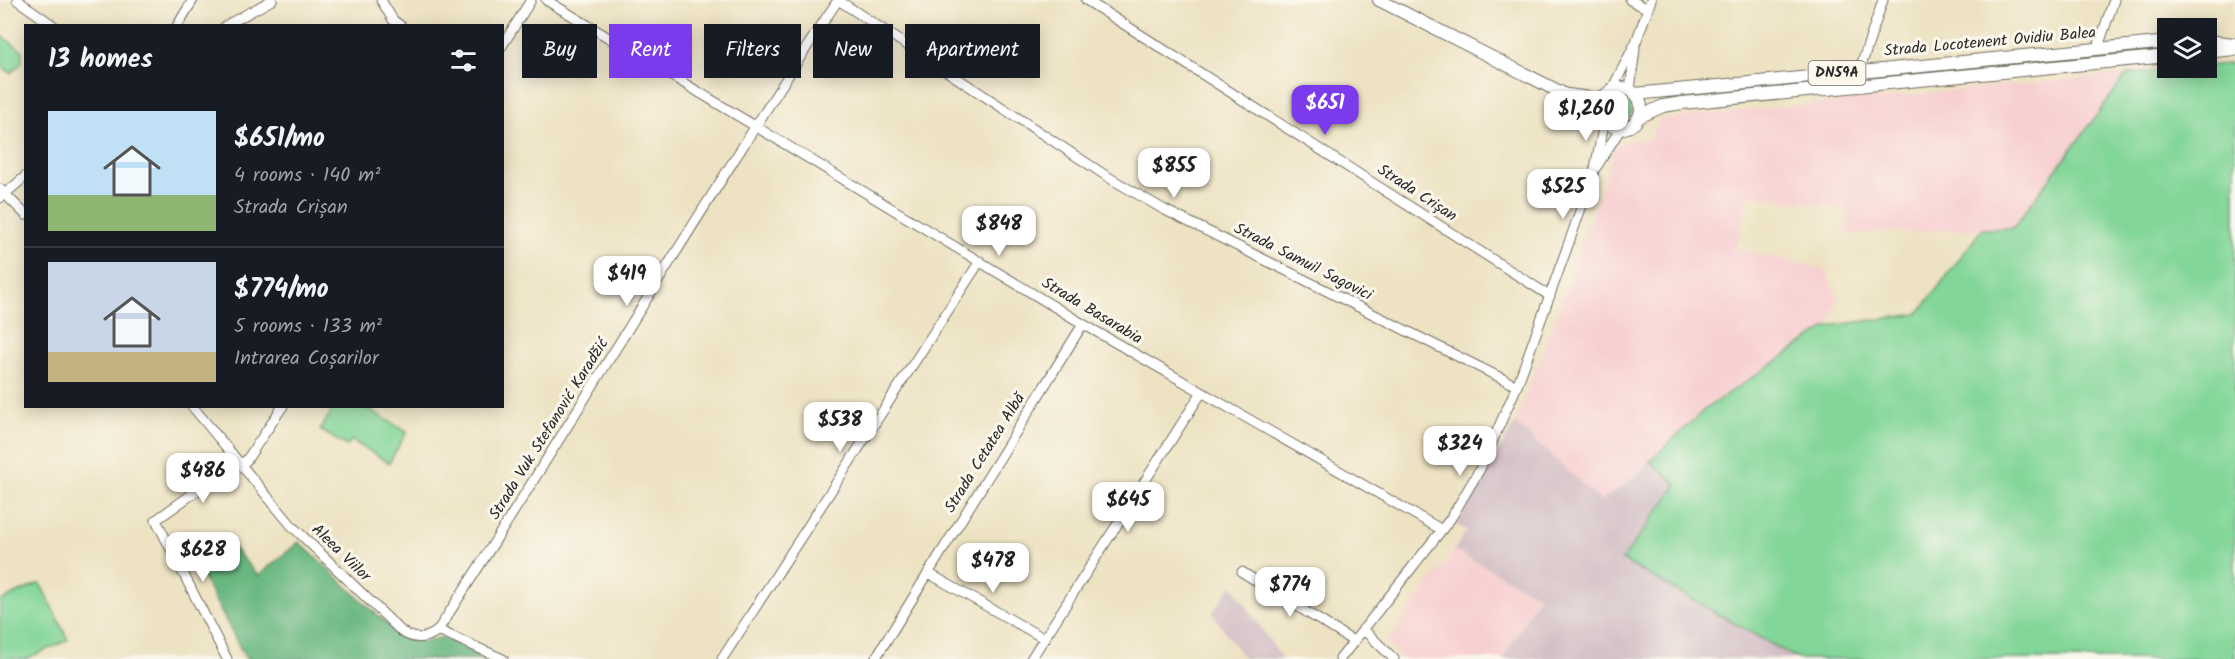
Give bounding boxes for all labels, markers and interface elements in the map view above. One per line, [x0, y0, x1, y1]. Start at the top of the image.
map controls [2157, 18, 2217, 78]
button: layers [2157, 18, 2217, 78]
street label: Strada Locotenent Ovidiu Balea [1883, 20, 2097, 64]
chip: Buy [522, 24, 597, 78]
chip: Rent [609, 24, 692, 78]
chip: Filters [704, 24, 801, 78]
chip: New [813, 24, 893, 78]
chip: Apartment [905, 24, 1040, 78]
text: 13 homes [48, 39, 153, 81]
icon: filters [447, 44, 480, 77]
road number: DN59A [1808, 61, 1866, 85]
pin: $651 [1289, 85, 1361, 136]
text: $651 [1306, 88, 1344, 120]
pin: $1,260 [1537, 91, 1635, 142]
text: $1,260 [1558, 94, 1614, 126]
text: $651/mo [234, 118, 325, 160]
icon: home [96, 135, 168, 207]
pin: $855 [1138, 148, 1210, 199]
text: $855 [1152, 151, 1196, 183]
street label: Strada Crișan [1372, 158, 1462, 228]
text: 4 rooms · 140 m² [234, 160, 380, 192]
pin: $525 [1527, 169, 1599, 220]
text: $525 [1541, 172, 1585, 204]
text: Strada Crișan [234, 192, 348, 224]
pin: $848 [963, 206, 1035, 257]
text: $848 [976, 209, 1022, 241]
street label: Strada Samuil Sagovici [1229, 216, 1378, 308]
pin: $419 [591, 256, 663, 307]
text: $419 [608, 259, 646, 291]
text: $774/mo [234, 269, 329, 311]
street label: Strada Basarabia [1037, 271, 1147, 351]
icon: home [96, 286, 168, 358]
text: 5 rooms · 133 m² [234, 311, 382, 343]
street label: Strada Vuk Stefanović Karadžić [483, 332, 616, 525]
text: Intrarea Coșarilor [234, 343, 379, 375]
street label: Strada Cetatea Albă [938, 387, 1033, 518]
pin: $538 [804, 402, 876, 453]
text: $538 [818, 405, 862, 437]
pin: $324 [1424, 426, 1496, 477]
text: $324 [1437, 429, 1483, 461]
pin: $486 [167, 453, 239, 504]
text: $486 [180, 456, 226, 488]
pin: $645 [1092, 482, 1164, 533]
text: $645 [1106, 485, 1150, 517]
street label: Aleea Viilor [305, 518, 378, 589]
pin: $628 [167, 532, 239, 583]
text: $628 [180, 535, 226, 567]
pin: $478 [957, 543, 1029, 594]
text: $478 [971, 546, 1015, 578]
pin: $774 [1254, 567, 1326, 618]
text: $774 [1269, 570, 1311, 602]

